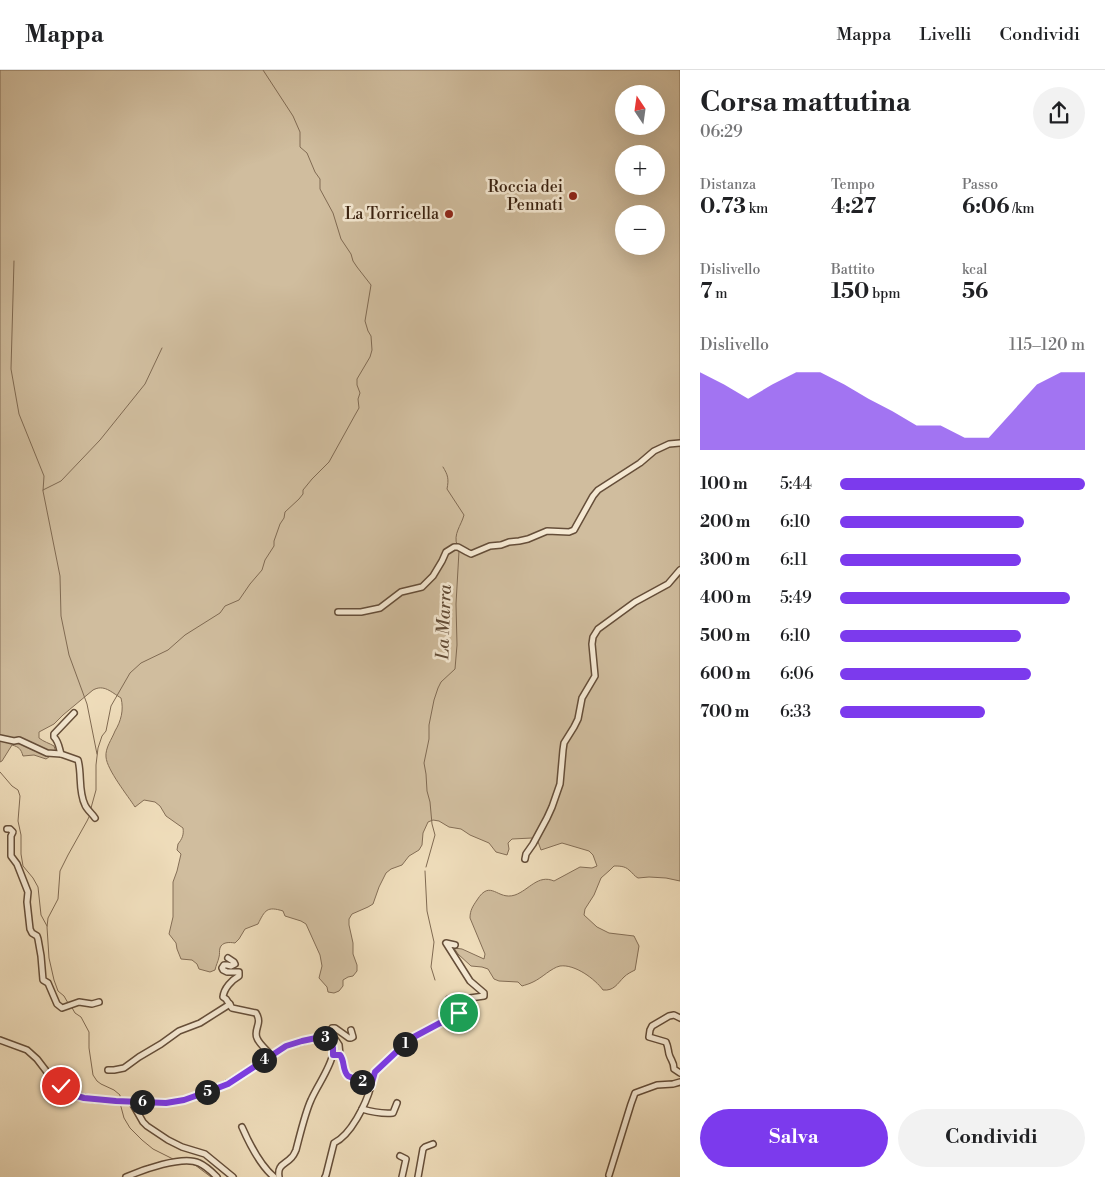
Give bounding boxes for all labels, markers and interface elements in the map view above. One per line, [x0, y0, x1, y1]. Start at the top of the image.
text: Mappa [25, 20, 104, 50]
text: Mappa [836, 23, 891, 46]
text: Livelli [919, 23, 972, 46]
text: Condividi [1000, 23, 1080, 46]
north arrow [615, 85, 665, 135]
map controls [615, 85, 665, 255]
text: Corsa mattutina [700, 85, 911, 120]
button: share [1033, 87, 1085, 139]
text: 06:29 [700, 122, 743, 142]
button: + [615, 145, 665, 195]
text: Distanza [700, 176, 756, 194]
text: Tempo [831, 176, 875, 194]
text: Passo [962, 176, 998, 194]
place label: Roccia dei Pennati [488, 177, 563, 215]
marker: Roccia dei Pennati [567, 190, 579, 202]
text: 0.73 [700, 194, 746, 220]
text: 4:27 [831, 194, 876, 220]
text: 6:06 [962, 194, 1009, 220]
text: km [746, 200, 768, 218]
text: /km [1009, 200, 1035, 218]
place label: La Torricella [345, 204, 440, 224]
button: − [615, 205, 665, 255]
marker: La Torricella [443, 208, 455, 220]
text: Dislivello [700, 261, 760, 279]
text: Battito [831, 261, 875, 279]
text: kcal [962, 261, 987, 279]
text: 7 [700, 279, 712, 305]
text: 150 [831, 279, 869, 305]
text: 56 [962, 279, 988, 305]
text: m [712, 285, 728, 303]
text: bpm [869, 285, 901, 303]
text: Dislivello [700, 335, 769, 355]
text: 115–120 m [1009, 335, 1085, 355]
text: 100 m [700, 474, 748, 494]
text: 5:44 [780, 474, 812, 494]
text: 200 m [700, 512, 750, 532]
text: 6:10 [780, 512, 810, 532]
text: 300 m [700, 550, 750, 570]
text: 6:11 [780, 550, 808, 570]
water label: La Marra [431, 583, 457, 661]
text: 400 m [700, 588, 751, 608]
text: 5:49 [780, 588, 812, 608]
text: 500 m [700, 626, 750, 646]
text: 6:10 [780, 626, 810, 646]
text: 600 m [700, 664, 750, 684]
text: 6:06 [780, 664, 814, 684]
text: 700 m [700, 702, 749, 722]
text: 6:33 [780, 702, 811, 722]
pin [438, 992, 480, 1034]
icon: arrive [445, 999, 473, 1027]
pin: 3 [312, 1026, 338, 1050]
text: 3 [321, 1029, 330, 1047]
pin: 1 [392, 1032, 418, 1056]
text: 1 [402, 1035, 409, 1053]
pin: 4 [252, 1048, 276, 1072]
text: 4 [260, 1051, 269, 1069]
pin [40, 1065, 82, 1107]
pin: 2 [350, 1070, 374, 1094]
icon: check [47, 1072, 75, 1100]
text: 2 [358, 1073, 367, 1091]
pin: 5 [194, 1080, 220, 1104]
text: 5 [203, 1083, 212, 1101]
pin: 6 [130, 1090, 154, 1114]
text: 6 [138, 1093, 147, 1111]
button: Salva [700, 1109, 888, 1167]
button: Condividi [898, 1109, 1085, 1167]

